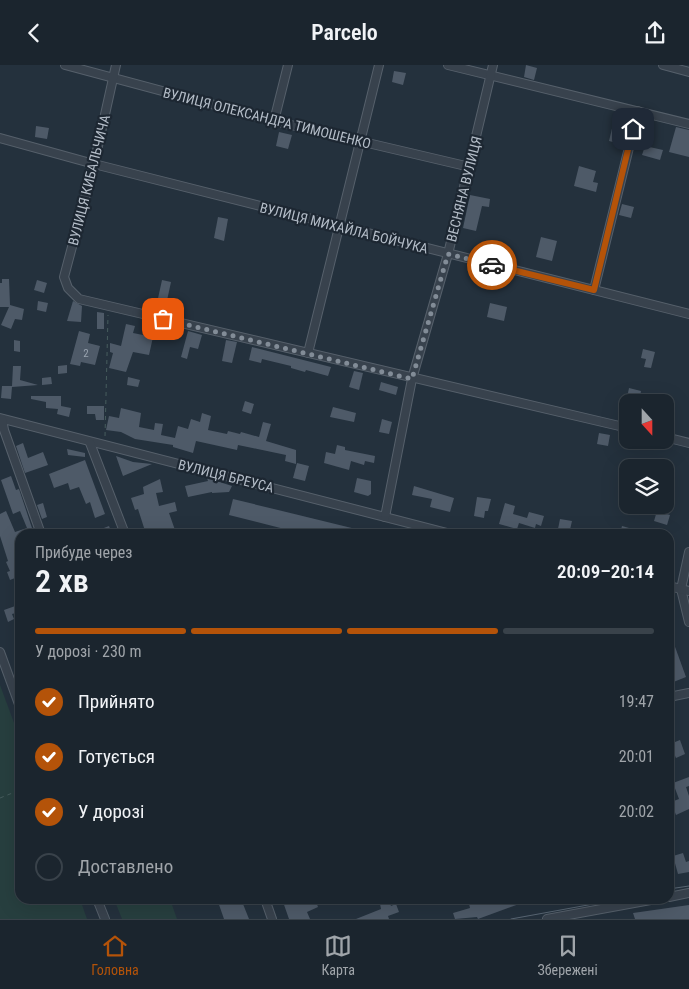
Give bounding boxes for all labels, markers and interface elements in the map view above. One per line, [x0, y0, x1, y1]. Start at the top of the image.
icon: back [20, 19, 48, 47]
icon: share [641, 19, 669, 47]
text: Parcelo [311, 20, 378, 45]
street label: ВУЛИЦЯ ОЛЕКСАНДРА ТИМОШЕНКО [161, 84, 373, 152]
pin [612, 108, 654, 150]
street label: ВУЛИЦЯ КИБАЛЬЧИЧА [65, 113, 113, 247]
icon: home [619, 115, 647, 143]
street label: ВЕСНЯНА ВУЛИЦЯ [443, 135, 485, 243]
street label: ВУЛИЦЯ МИХАЙЛА БОЙЧУКА [258, 199, 430, 257]
courier [467, 240, 517, 290]
icon: car [478, 251, 506, 279]
pin [142, 298, 184, 340]
icon: bag [149, 305, 177, 333]
house number: 2 [83, 347, 89, 360]
north arrow [619, 394, 674, 449]
map controls [619, 394, 674, 514]
street label: ВУЛИЦЯ БРЕУСА [176, 456, 276, 496]
button: layers [619, 459, 674, 514]
text: Прибуде через [35, 543, 132, 562]
text: 20:09–20:14 [557, 560, 654, 583]
text: 2 хв [35, 562, 89, 600]
text: У дорозі · 230 m [35, 642, 141, 661]
icon: check [35, 688, 63, 716]
text: Прийнято [78, 690, 155, 713]
text: 19:47 [619, 692, 654, 711]
icon: check [35, 743, 63, 771]
text: Готується [78, 745, 155, 768]
text: 20:01 [619, 747, 654, 766]
icon: check [35, 798, 63, 826]
text: У дорозі [78, 800, 144, 823]
text: 20:02 [619, 802, 654, 821]
text: Доставлено [78, 855, 173, 878]
tab: Головна [91, 932, 139, 978]
tab: Карта [321, 932, 355, 978]
tab: Збережені [538, 932, 598, 978]

